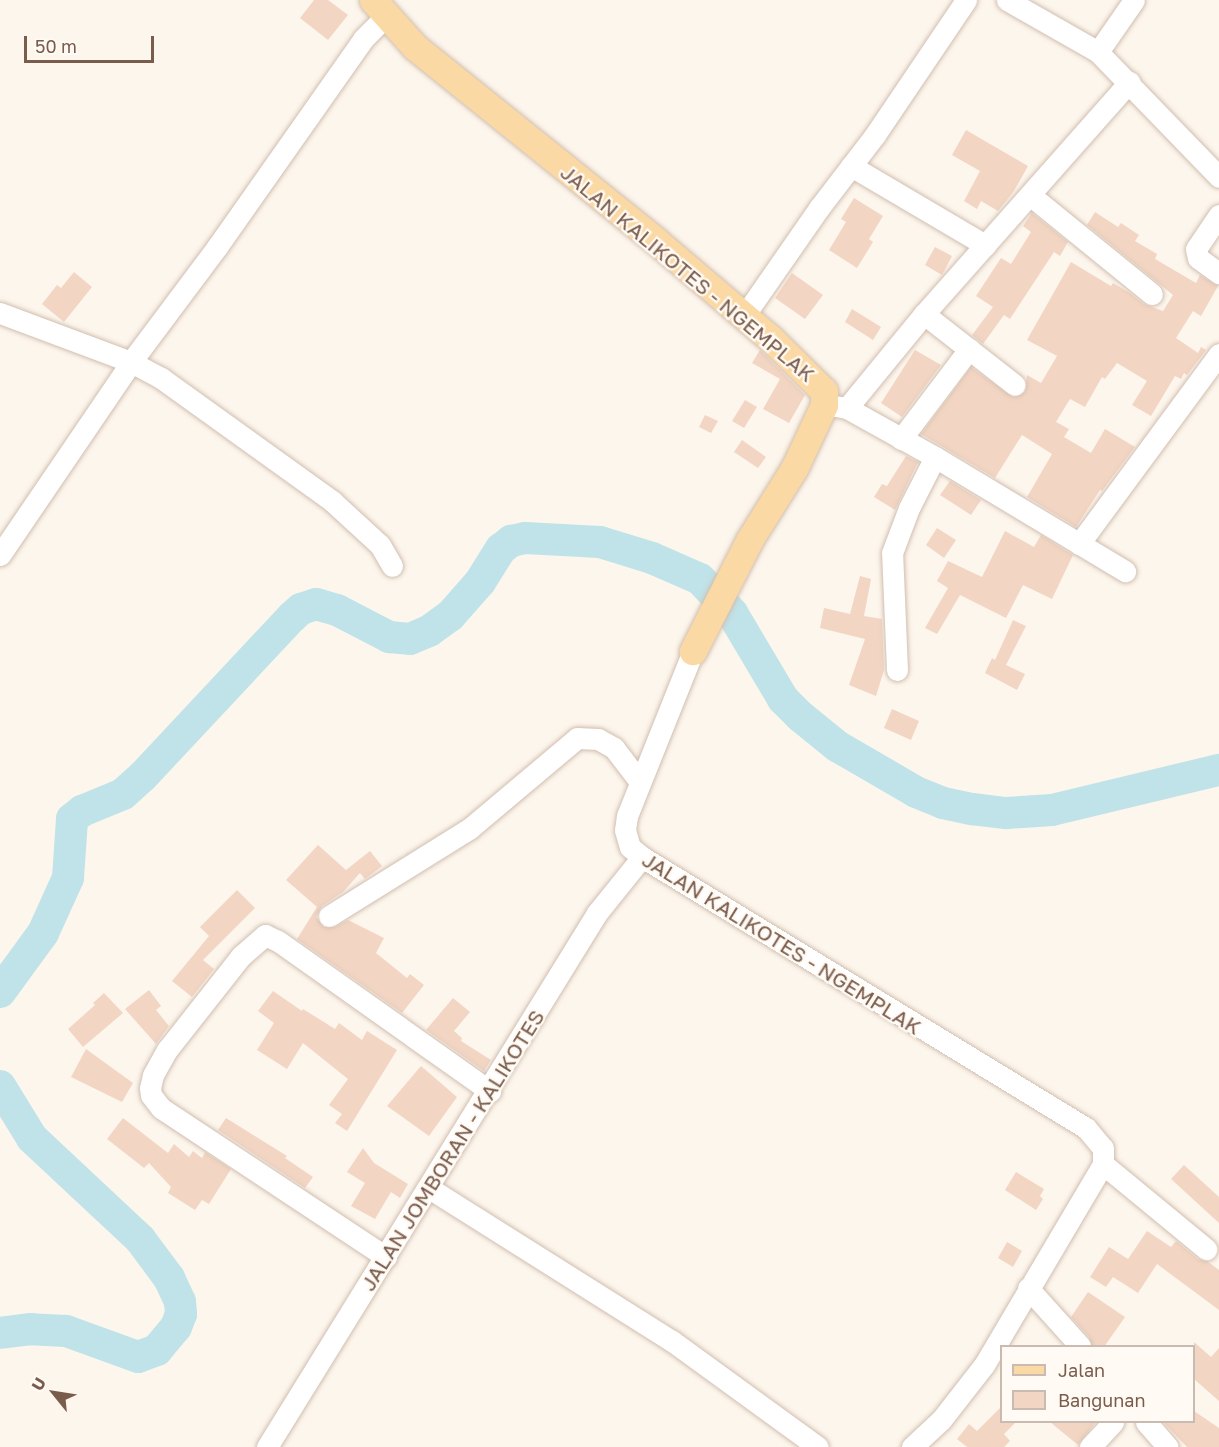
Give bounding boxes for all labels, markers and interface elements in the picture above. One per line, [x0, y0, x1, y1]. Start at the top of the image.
scale bar [27, 24, 158, 62]
text: 50 m [35, 35, 77, 57]
street label: JALAN KALIKOTES - NGEMPLAK [556, 159, 820, 387]
street label: JALAN KALIKOTES - NGEMPLAK [638, 846, 926, 1040]
street label: JALAN JOMBORAN - KALIKOTES [355, 1005, 549, 1295]
legend [1000, 1345, 1195, 1423]
text: Jalan [1058, 1359, 1105, 1381]
north arrow [24, 1363, 84, 1423]
text: U [27, 1374, 50, 1394]
text: Bangunan [1058, 1389, 1146, 1411]

